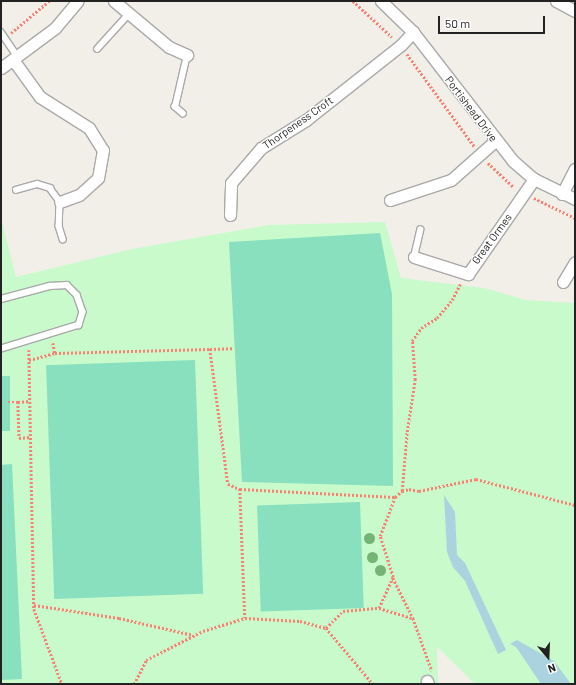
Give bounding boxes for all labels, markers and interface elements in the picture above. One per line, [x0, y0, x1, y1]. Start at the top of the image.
scale bar [440, 8, 547, 34]
text: 50 m [445, 16, 470, 30]
street label: Portishead Drive [442, 74, 500, 144]
street label: Thorpeness Croft [260, 94, 336, 152]
street label: Great Ormes [469, 211, 515, 267]
north arrow [528, 637, 568, 677]
text: N [546, 661, 558, 676]

